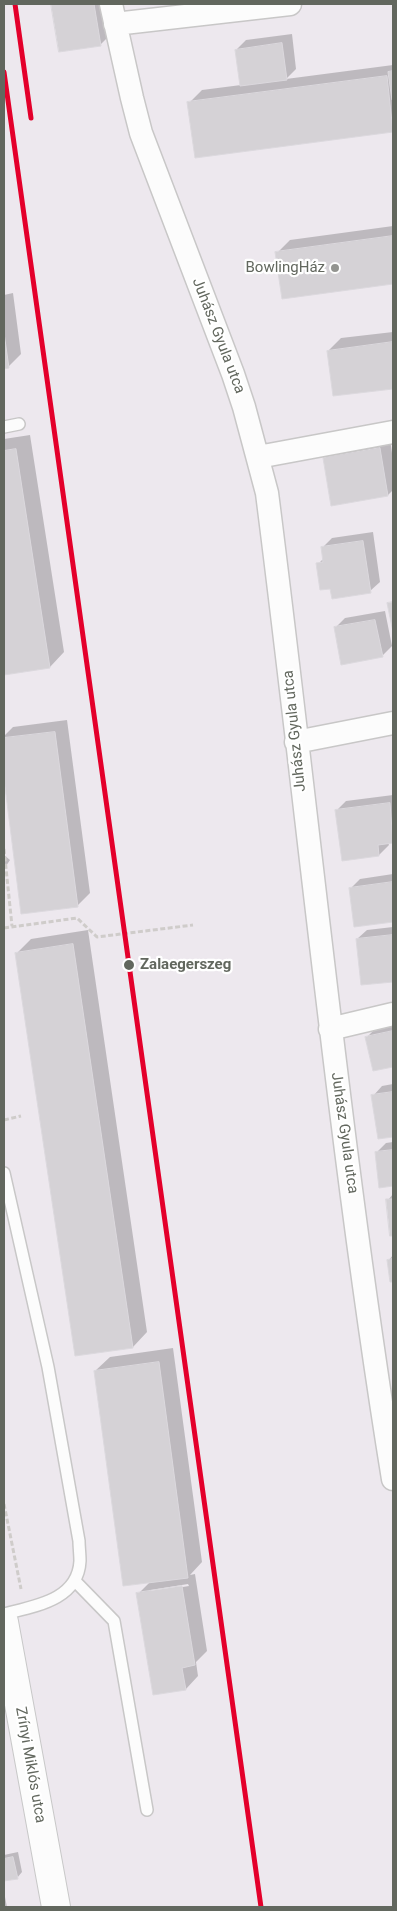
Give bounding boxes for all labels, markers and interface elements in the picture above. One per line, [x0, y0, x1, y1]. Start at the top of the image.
place label: BowlingHáz [246, 259, 325, 277]
marker: BowlingHáz [329, 262, 341, 274]
street label: Juhász Gyula utca [188, 276, 248, 396]
street label: Juhász Gyula utca [280, 669, 310, 793]
place label: Zalaegerszeg [140, 956, 231, 974]
marker: Zalaegerszeg [122, 958, 136, 972]
street label: Juhász Gyula utca [327, 1071, 361, 1195]
street label: Zrínyi Miklós utca [11, 1705, 49, 1825]

